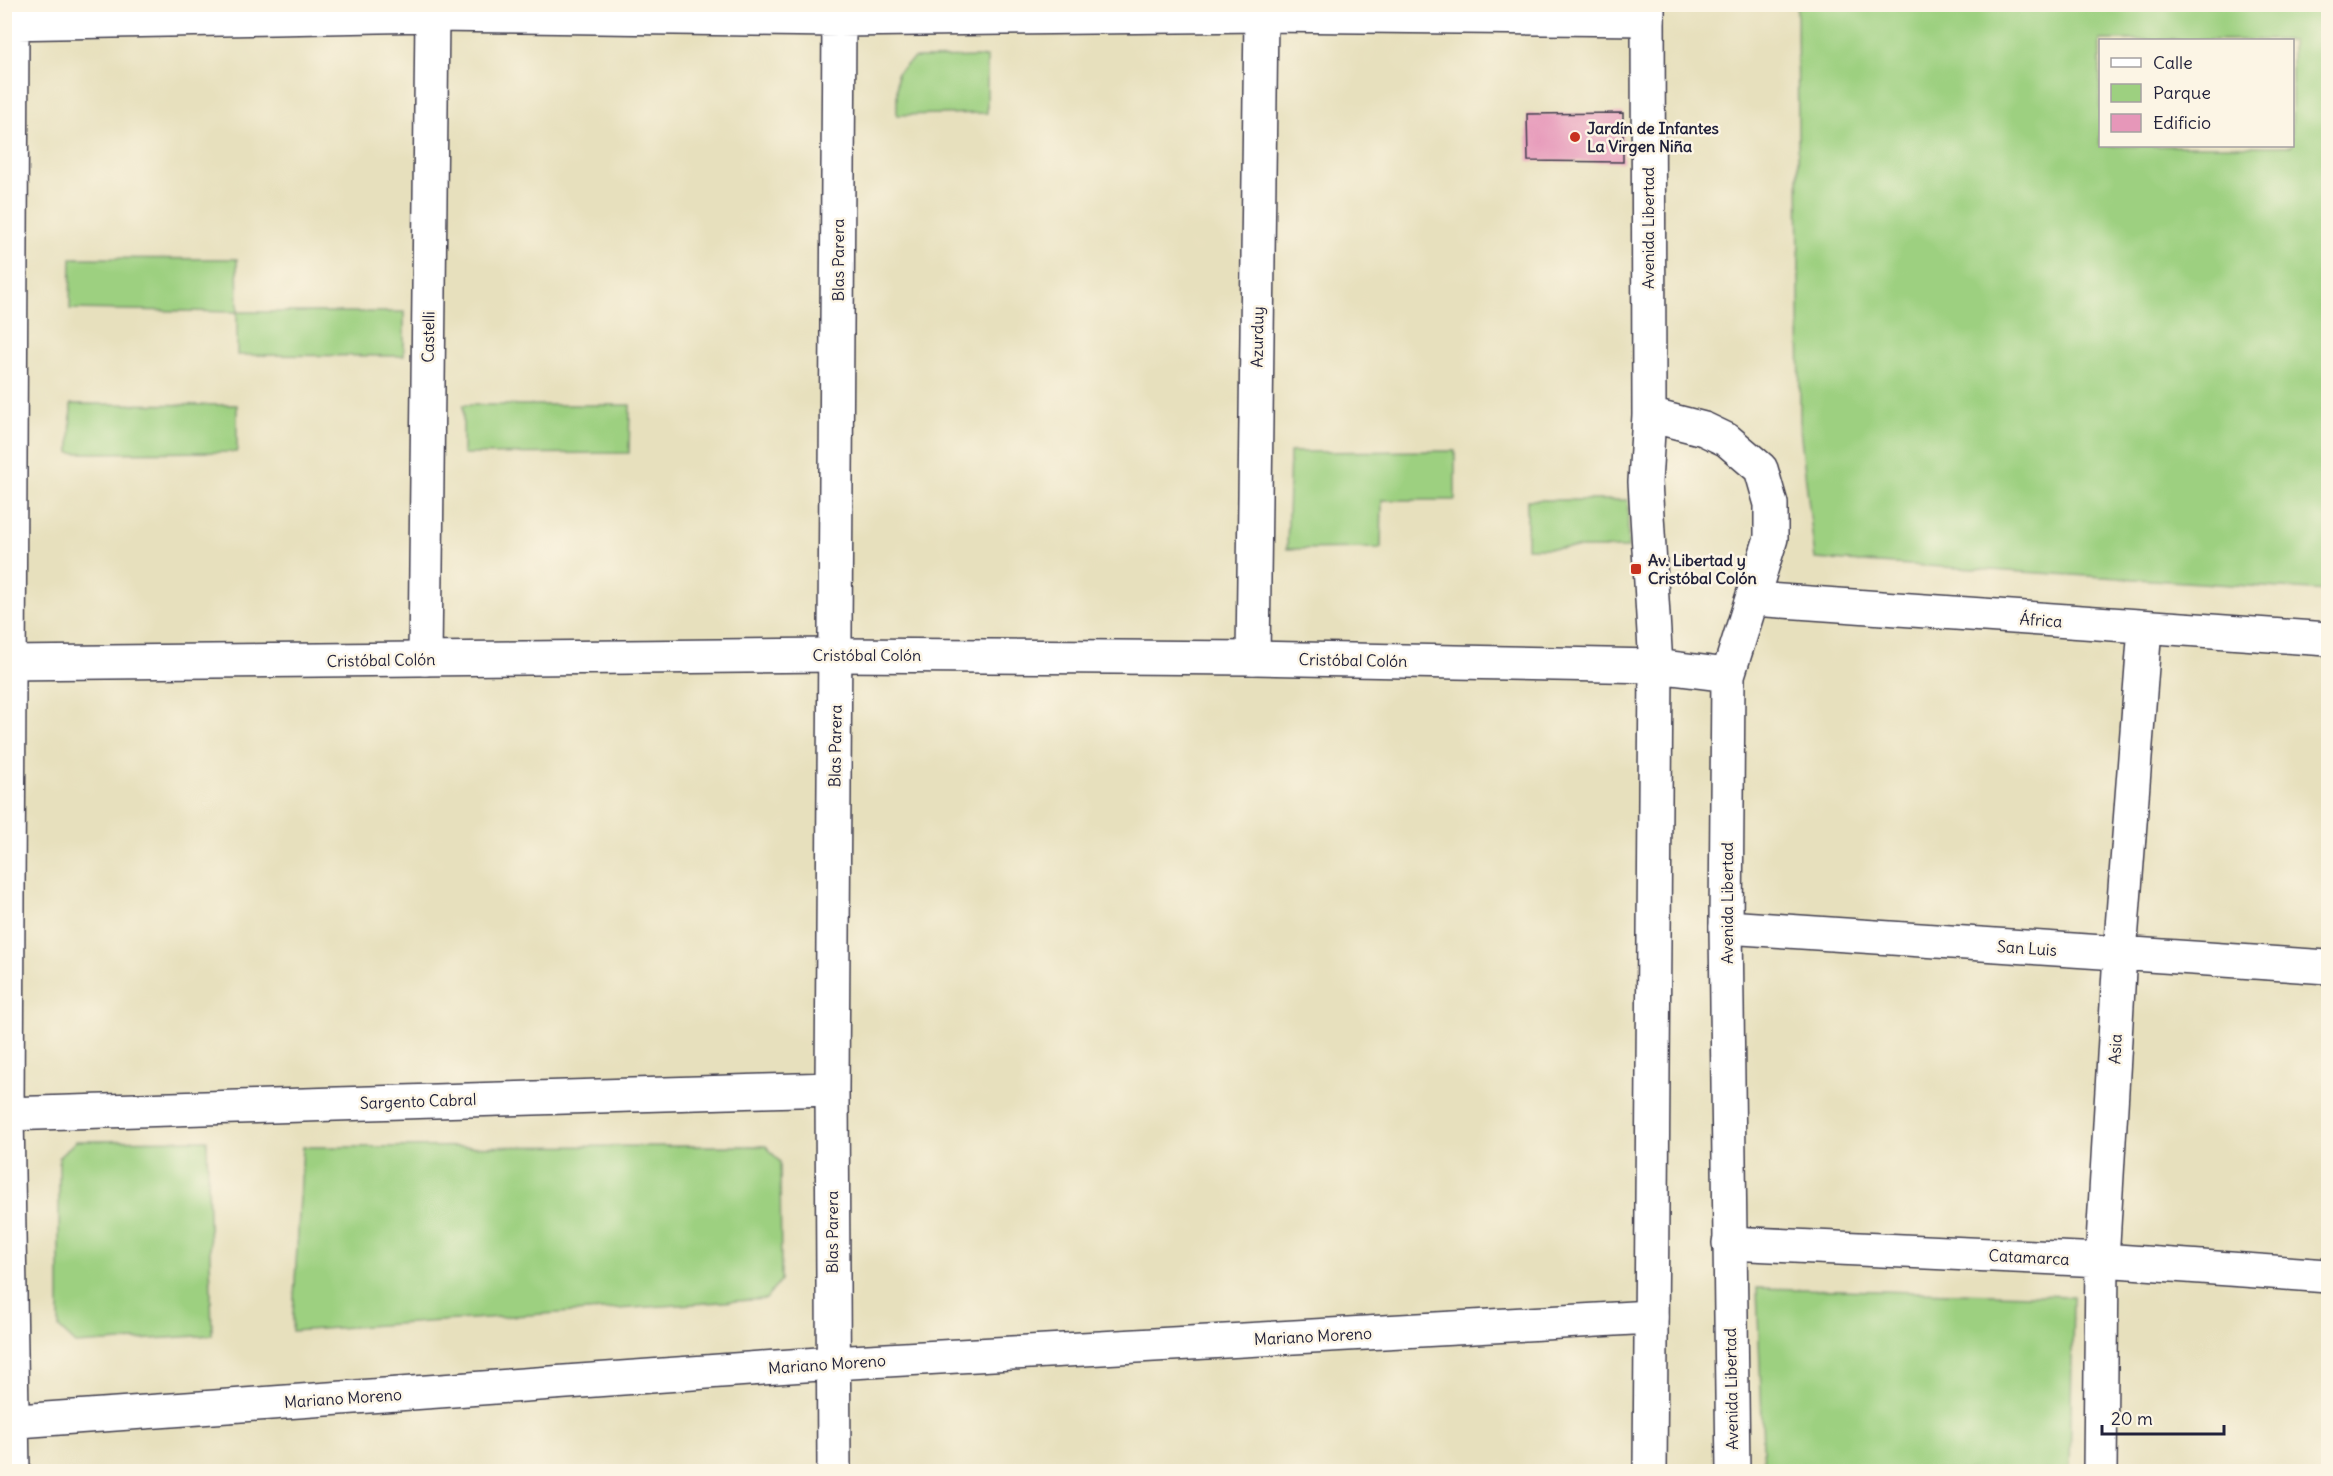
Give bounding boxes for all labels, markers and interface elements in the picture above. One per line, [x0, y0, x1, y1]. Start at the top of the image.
legend [2099, 39, 2294, 147]
text: Calle [2153, 51, 2193, 74]
text: Parque [2153, 81, 2211, 104]
text: Edificio [2153, 111, 2211, 134]
place label: Jardín de Infantes La Virgen Niña [1587, 118, 1719, 157]
marker: Jardín de Infantes La Virgen Niña [1568, 130, 1582, 144]
street label: Avenida Libertad [1638, 167, 1658, 289]
street label: Blas Parera [828, 219, 848, 301]
street label: Azurduy [1246, 306, 1268, 368]
street label: Castelli [418, 311, 438, 363]
place label: Av. Libertad y Cristóbal Colón [1648, 550, 1757, 588]
marker: Av. Libertad y Cristóbal Colón [1629, 562, 1643, 576]
street label: África [2019, 609, 2063, 631]
street label: Cristóbal Colón [813, 645, 921, 665]
street label: Cristóbal Colón [326, 649, 436, 671]
street label: Cristóbal Colón [1298, 649, 1408, 671]
street label: Blas Parera [824, 704, 846, 788]
street label: Avenida Libertad [1717, 842, 1737, 964]
street label: San Luis [1996, 936, 2058, 960]
street label: Asia [2104, 1033, 2126, 1065]
street label: Sargento Cabral [359, 1089, 477, 1113]
street label: Blas Parera [822, 1191, 842, 1273]
street label: Catamarca [1988, 1245, 2070, 1269]
street label: Mariano Moreno [1254, 1323, 1372, 1349]
street label: Avenida Libertad [1720, 1328, 1742, 1450]
street label: Mariano Moreno [767, 1350, 887, 1378]
street label: Mariano Moreno [283, 1384, 403, 1412]
scale bar [2102, 1398, 2224, 1436]
text: 20 m [2111, 1407, 2153, 1430]

